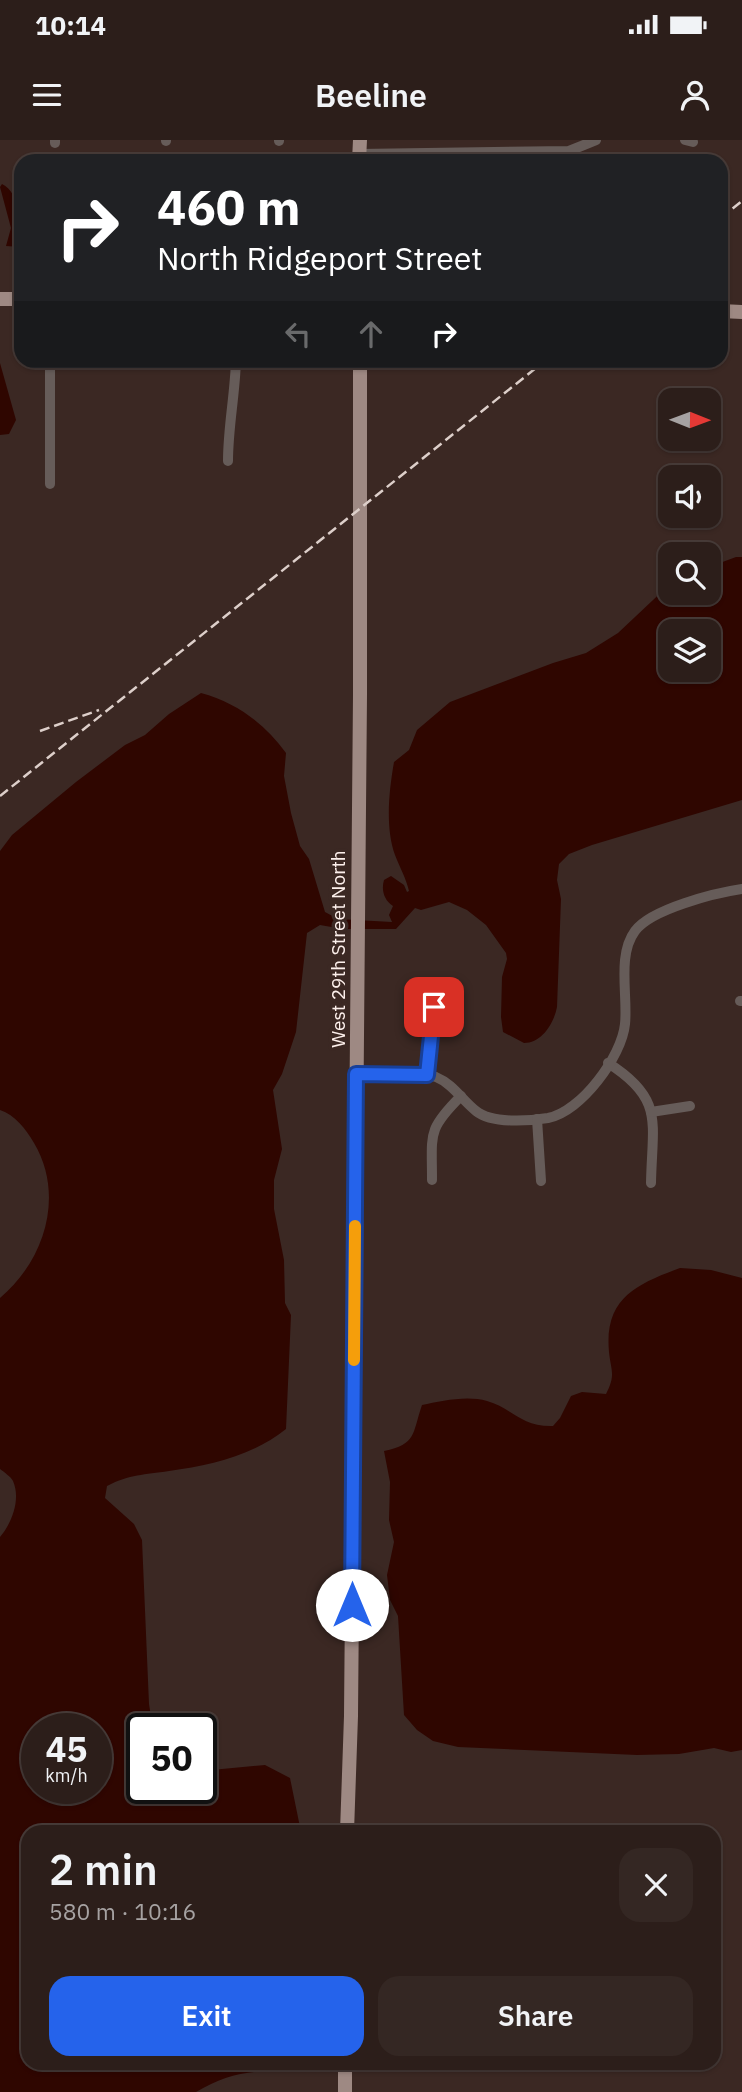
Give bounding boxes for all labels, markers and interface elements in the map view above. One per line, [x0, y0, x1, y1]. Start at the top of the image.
text: 10:14 [35, 8, 106, 42]
text: Beeline [315, 74, 427, 116]
icon: menu [28, 76, 66, 114]
icon: person [676, 76, 714, 114]
text: 460 m [157, 175, 301, 238]
icon: right [42, 182, 133, 273]
text: North Ridgeport Street [157, 237, 483, 279]
icon: left [279, 315, 317, 353]
icon: ahead [352, 315, 390, 353]
icon: right [425, 315, 463, 353]
north arrow [658, 388, 721, 452]
map controls [658, 388, 721, 682]
button: sound [658, 465, 721, 528]
button: search [658, 542, 721, 605]
button: layers [658, 619, 721, 682]
street label: West 29th Street North [326, 850, 350, 1048]
pin [404, 977, 464, 1037]
icon: arrive [415, 988, 453, 1026]
position arrow [315, 1568, 389, 1642]
speed limit sign: 50 [126, 1713, 217, 1804]
text: 45 [45, 1726, 88, 1772]
text: km/h [45, 1764, 88, 1787]
text: 2 min [49, 1842, 158, 1897]
button: close [619, 1848, 693, 1922]
text: 580 m · 10:16 [49, 1896, 196, 1926]
button: Exit [49, 1976, 364, 2056]
button: Share [378, 1976, 693, 2056]

